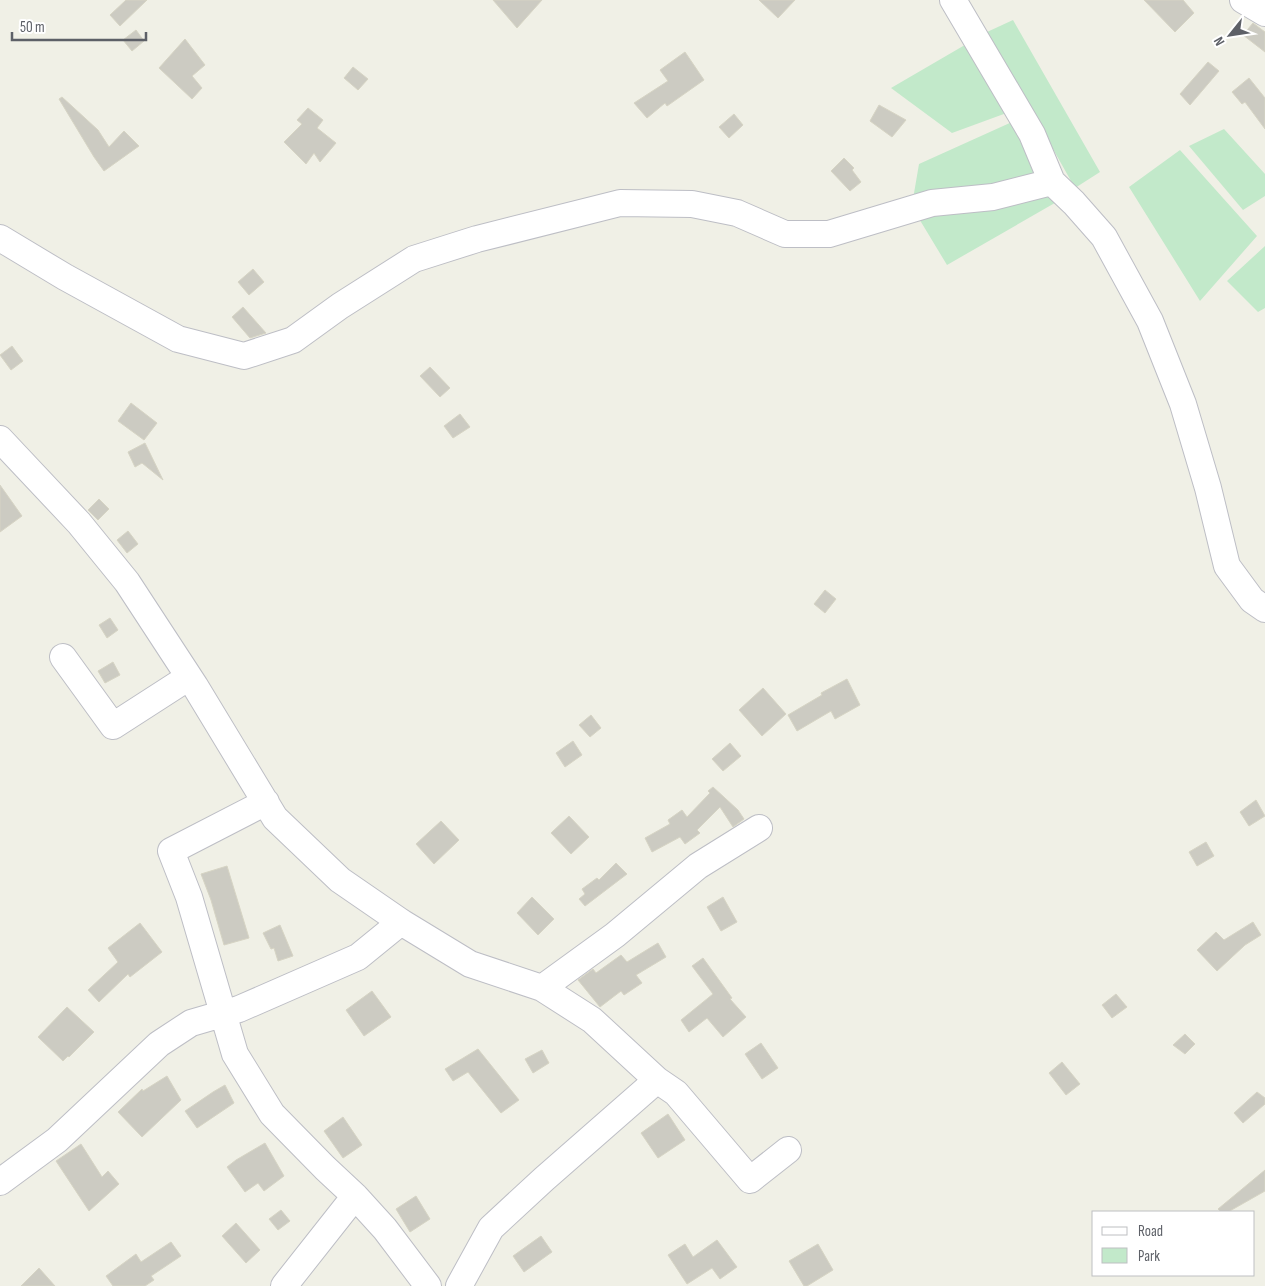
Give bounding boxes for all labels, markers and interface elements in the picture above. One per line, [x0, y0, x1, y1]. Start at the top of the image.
scale bar [12, 10, 146, 42]
north arrow [1205, 10, 1255, 60]
text: 50 m [20, 18, 45, 37]
text: N [1210, 34, 1228, 49]
legend [1092, 1211, 1255, 1276]
text: Road [1138, 1222, 1163, 1241]
text: Park [1138, 1247, 1160, 1266]

